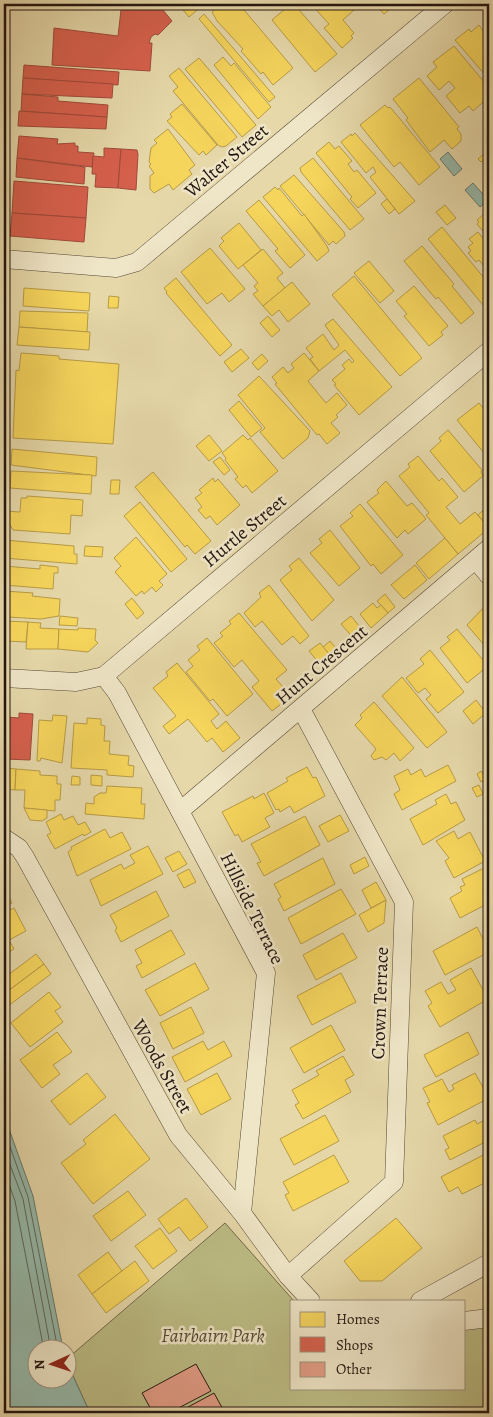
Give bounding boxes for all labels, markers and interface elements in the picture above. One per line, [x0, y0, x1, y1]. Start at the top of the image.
street label: Walter Street [178, 118, 274, 204]
street label: Hurtle Street [197, 488, 292, 573]
street label: Hunt Crescent [270, 619, 373, 711]
street label: Hillside Terrace [214, 848, 290, 969]
street label: Crown Terrace [365, 946, 395, 1060]
street label: Woods Street [125, 1014, 199, 1118]
legend [290, 1300, 466, 1390]
text: Homes [336, 1309, 380, 1329]
park label: Fairbairn Park [161, 1323, 265, 1349]
text: Shops [336, 1335, 373, 1355]
north arrow [28, 1340, 78, 1390]
text: N [30, 1359, 49, 1370]
text: Other [336, 1359, 372, 1379]

